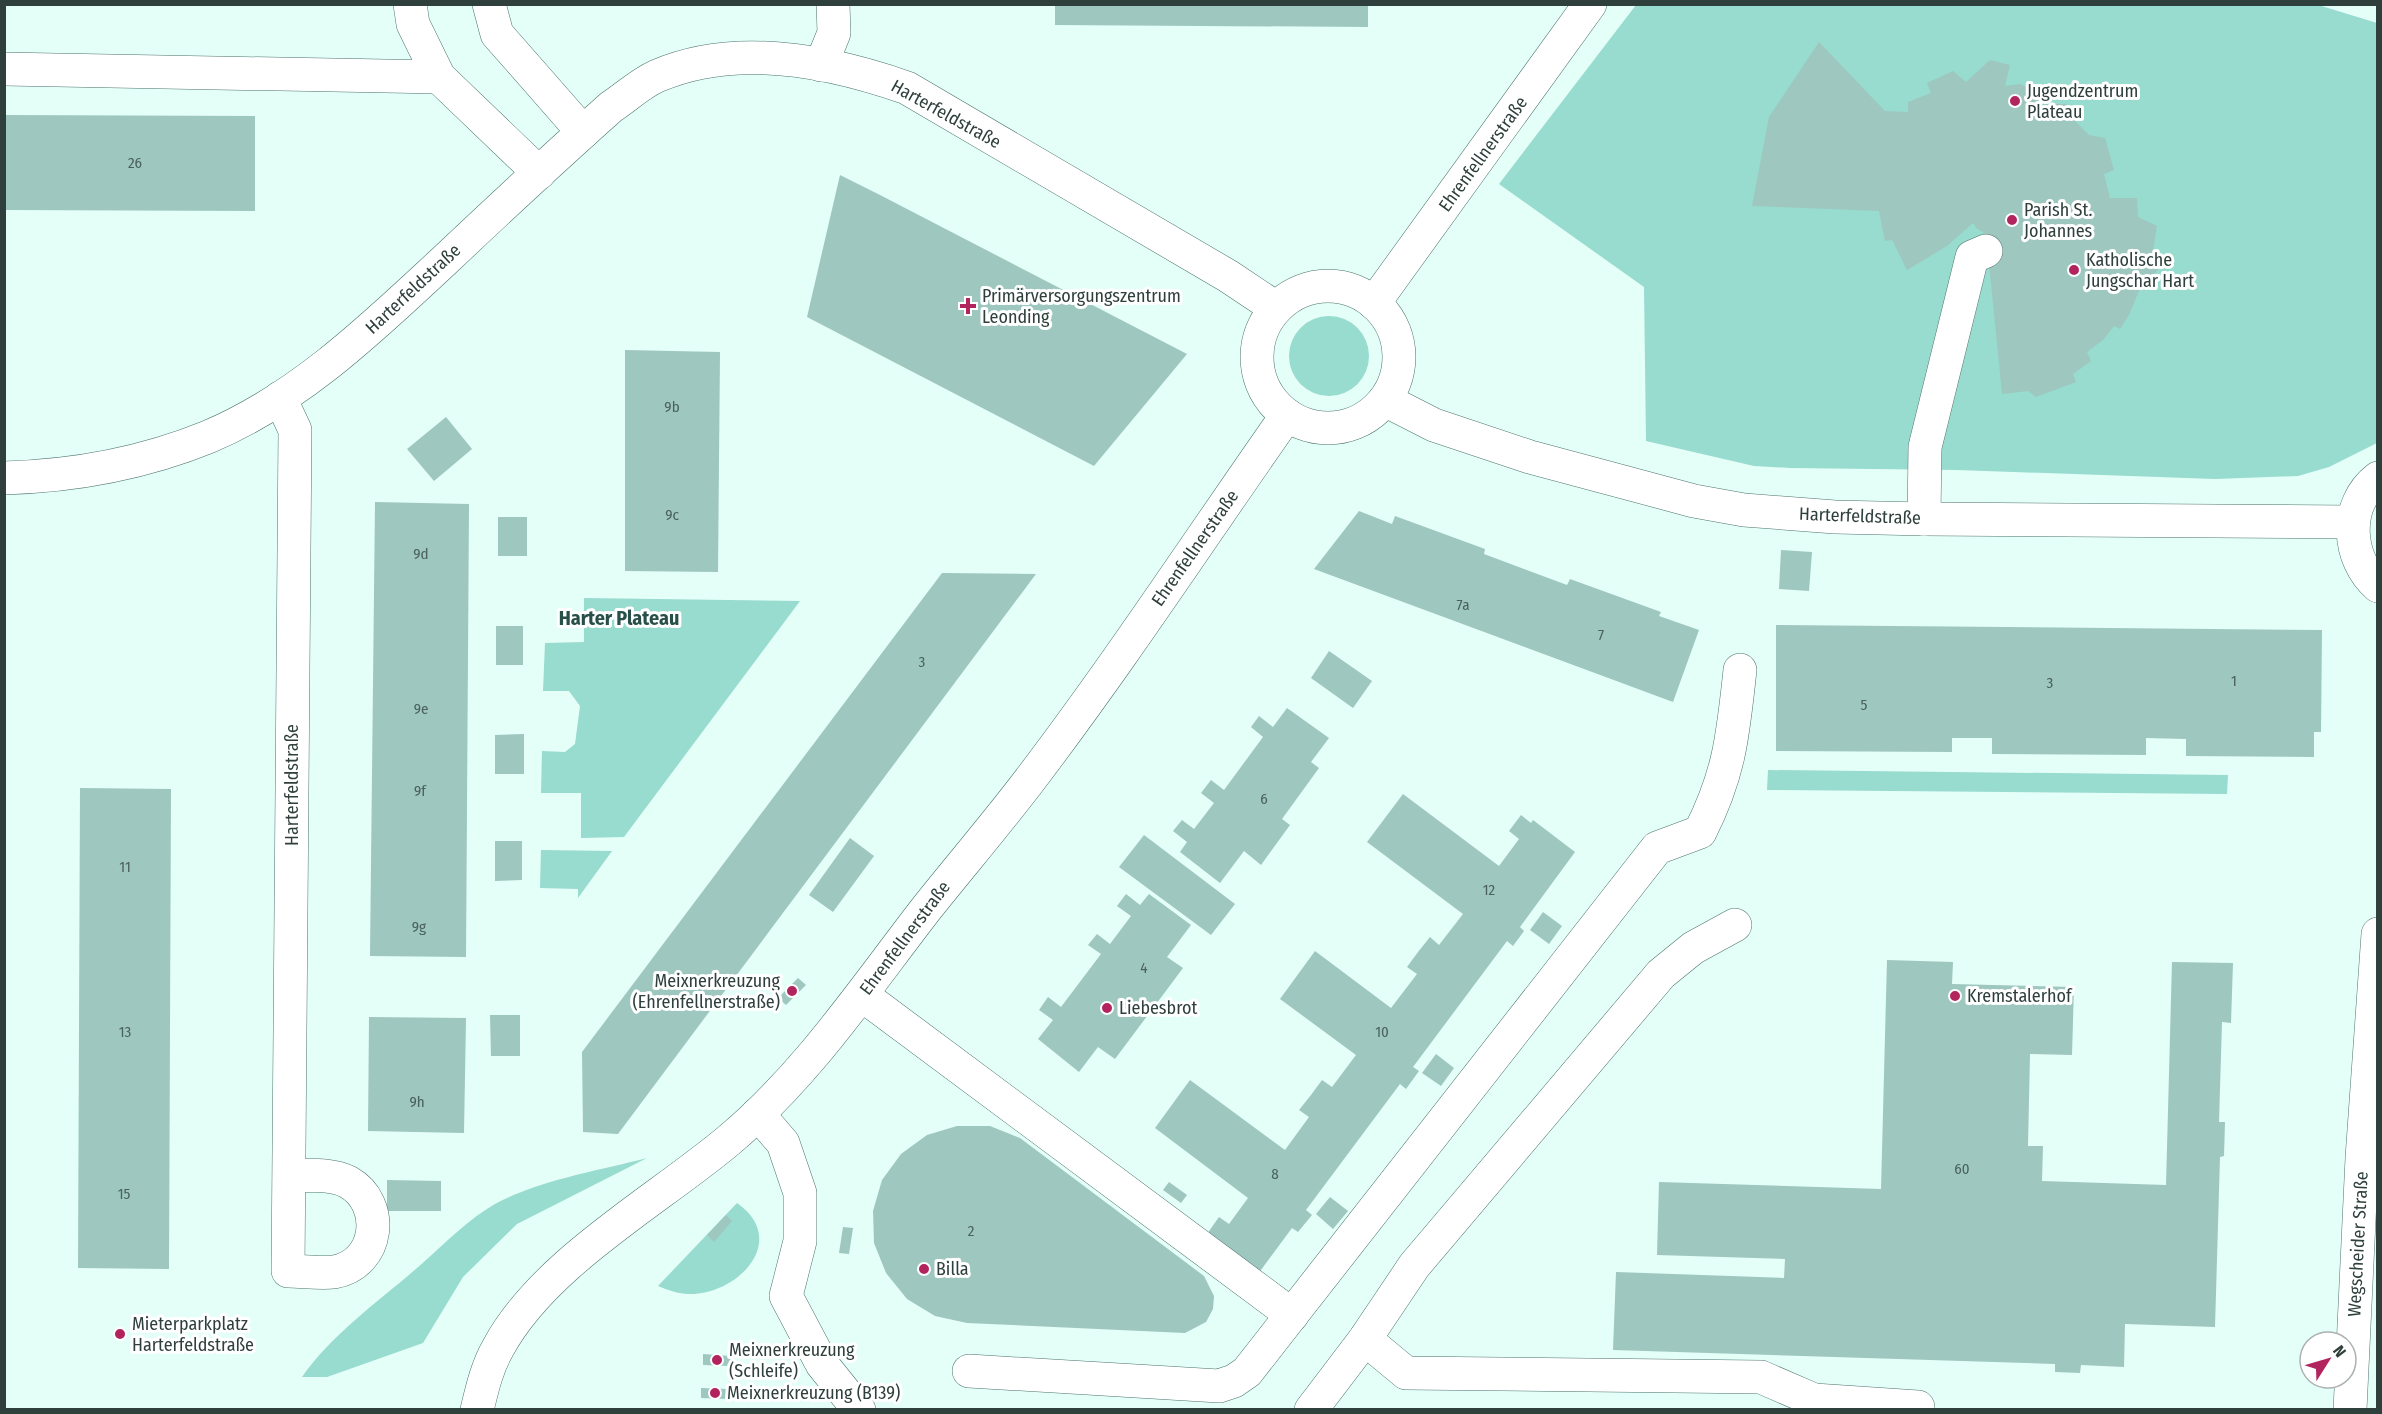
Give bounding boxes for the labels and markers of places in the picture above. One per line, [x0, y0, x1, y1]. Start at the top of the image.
place label: Jugendzentrum Plateau [2027, 80, 2138, 123]
marker: Jugendzentrum Plateau [2008, 94, 2022, 108]
place label: Parish St. Johannes [2024, 199, 2093, 242]
marker: Parish St. Johannes [2005, 213, 2019, 227]
place label: Katholische Jungschar Hart [2086, 249, 2194, 292]
marker: Katholische Jungschar Hart [2067, 263, 2081, 277]
place label: Primärversorgungszentrum Leonding [982, 285, 1181, 328]
marker: Primärversorgungszentrum Leonding [959, 297, 977, 315]
place label: Meixnerkreuzung (Ehrenfellnerstraße) [633, 970, 781, 1013]
marker: Meixnerkreuzung (Ehrenfellnerstraße) [785, 984, 799, 998]
place label: Kremstalerhof [1967, 985, 2073, 1007]
marker: Kremstalerhof [1948, 989, 1962, 1003]
place label: Liebesbrot [1119, 997, 1197, 1019]
marker: Liebesbrot [1100, 1001, 1114, 1015]
place label: Billa [936, 1258, 969, 1280]
marker: Billa [917, 1262, 931, 1276]
place label: Mieterparkplatz Harterfeldstraße [132, 1313, 254, 1356]
marker: Mieterparkplatz Harterfeldstraße [113, 1327, 127, 1341]
place label: Meixnerkreuzung (Schleife) [729, 1339, 855, 1382]
marker: Meixnerkreuzung (Schleife) [710, 1353, 724, 1367]
place label: Meixnerkreuzung (B139) [727, 1382, 900, 1404]
marker: Meixnerkreuzung (B139) [708, 1386, 722, 1400]

